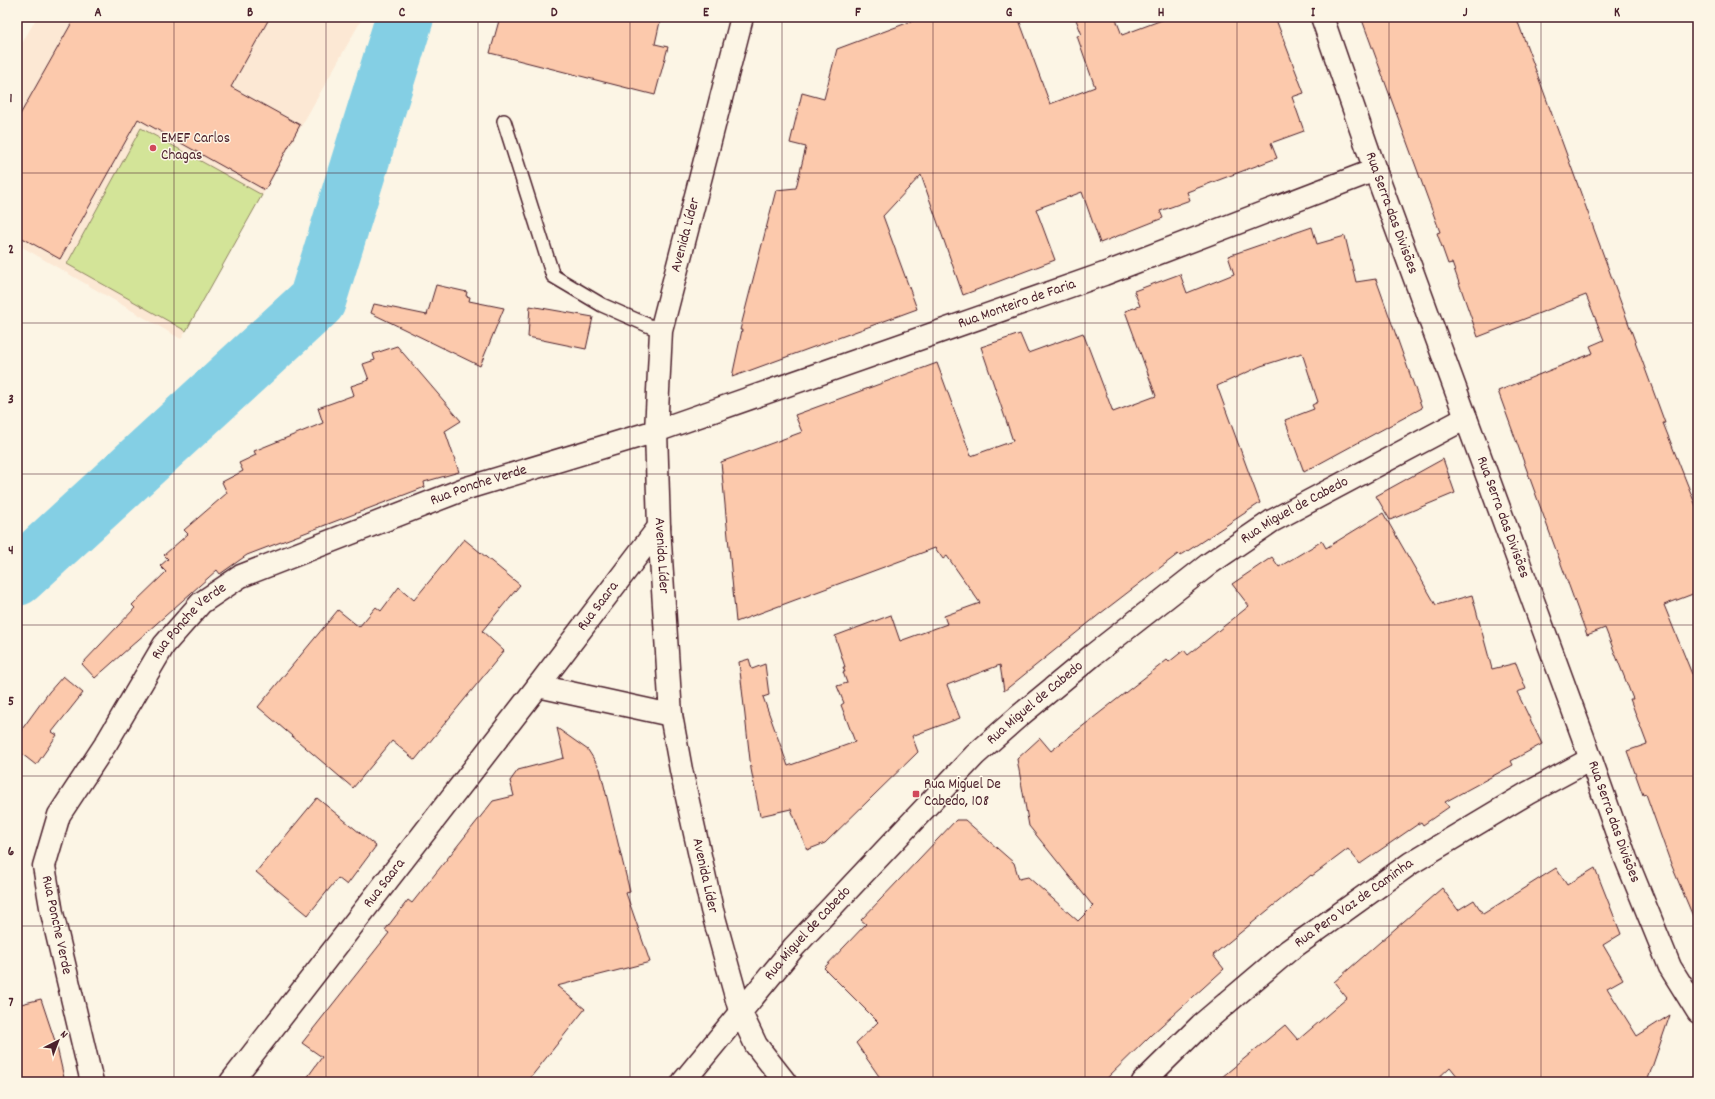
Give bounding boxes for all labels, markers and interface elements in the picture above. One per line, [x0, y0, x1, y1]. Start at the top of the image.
text: A [94, 4, 102, 23]
text: B [247, 4, 253, 23]
text: C [399, 4, 406, 23]
text: D [551, 4, 558, 23]
text: E [703, 4, 710, 23]
text: F [855, 4, 861, 23]
text: G [1006, 4, 1013, 23]
text: H [1158, 4, 1165, 23]
text: I [1311, 4, 1316, 23]
text: J [1463, 4, 1468, 23]
text: K [1614, 4, 1620, 23]
text: 1 [10, 90, 13, 109]
place label: EMEF Carlos Chagas [161, 128, 230, 167]
marker: EMEF Carlos Chagas [148, 143, 158, 153]
street label: Rua Serra das Divisões [1359, 149, 1423, 277]
street label: Avenida Líder [665, 195, 707, 275]
text: 2 [8, 241, 14, 260]
street label: Rua Monteiro de Faria [955, 273, 1080, 335]
text: 3 [8, 391, 14, 410]
street label: Rua Serra das Divisões [1470, 453, 1535, 582]
street label: Rua Ponche Verde [427, 459, 530, 512]
street label: Rua Miguel de Cabedo [1236, 471, 1353, 550]
street label: Avenida Líder [648, 517, 674, 595]
text: 4 [8, 542, 14, 561]
street label: Rua Saara [572, 576, 625, 636]
street label: Rua Ponche Verde [147, 577, 232, 664]
street label: Rua Miguel de Cabedo [982, 656, 1089, 751]
text: 5 [8, 693, 14, 712]
street label: Rua Serra das Divisões [1581, 758, 1646, 886]
place label: Rua Miguel De Cabedo, 108 [924, 774, 1001, 813]
marker: Rua Miguel De Cabedo, 108 [911, 789, 921, 799]
street label: Avenida Líder [685, 836, 724, 916]
text: 6 [8, 843, 15, 862]
street label: Rua Saara [358, 853, 412, 913]
street label: Rua Pero Vaz de Caminha [1290, 853, 1419, 954]
street label: Rua Ponche Verde [35, 874, 77, 977]
street label: Rua Miguel de Cabedo [759, 881, 857, 986]
text: 7 [9, 994, 14, 1013]
north arrow [38, 1021, 78, 1061]
text: N [56, 1027, 71, 1043]

